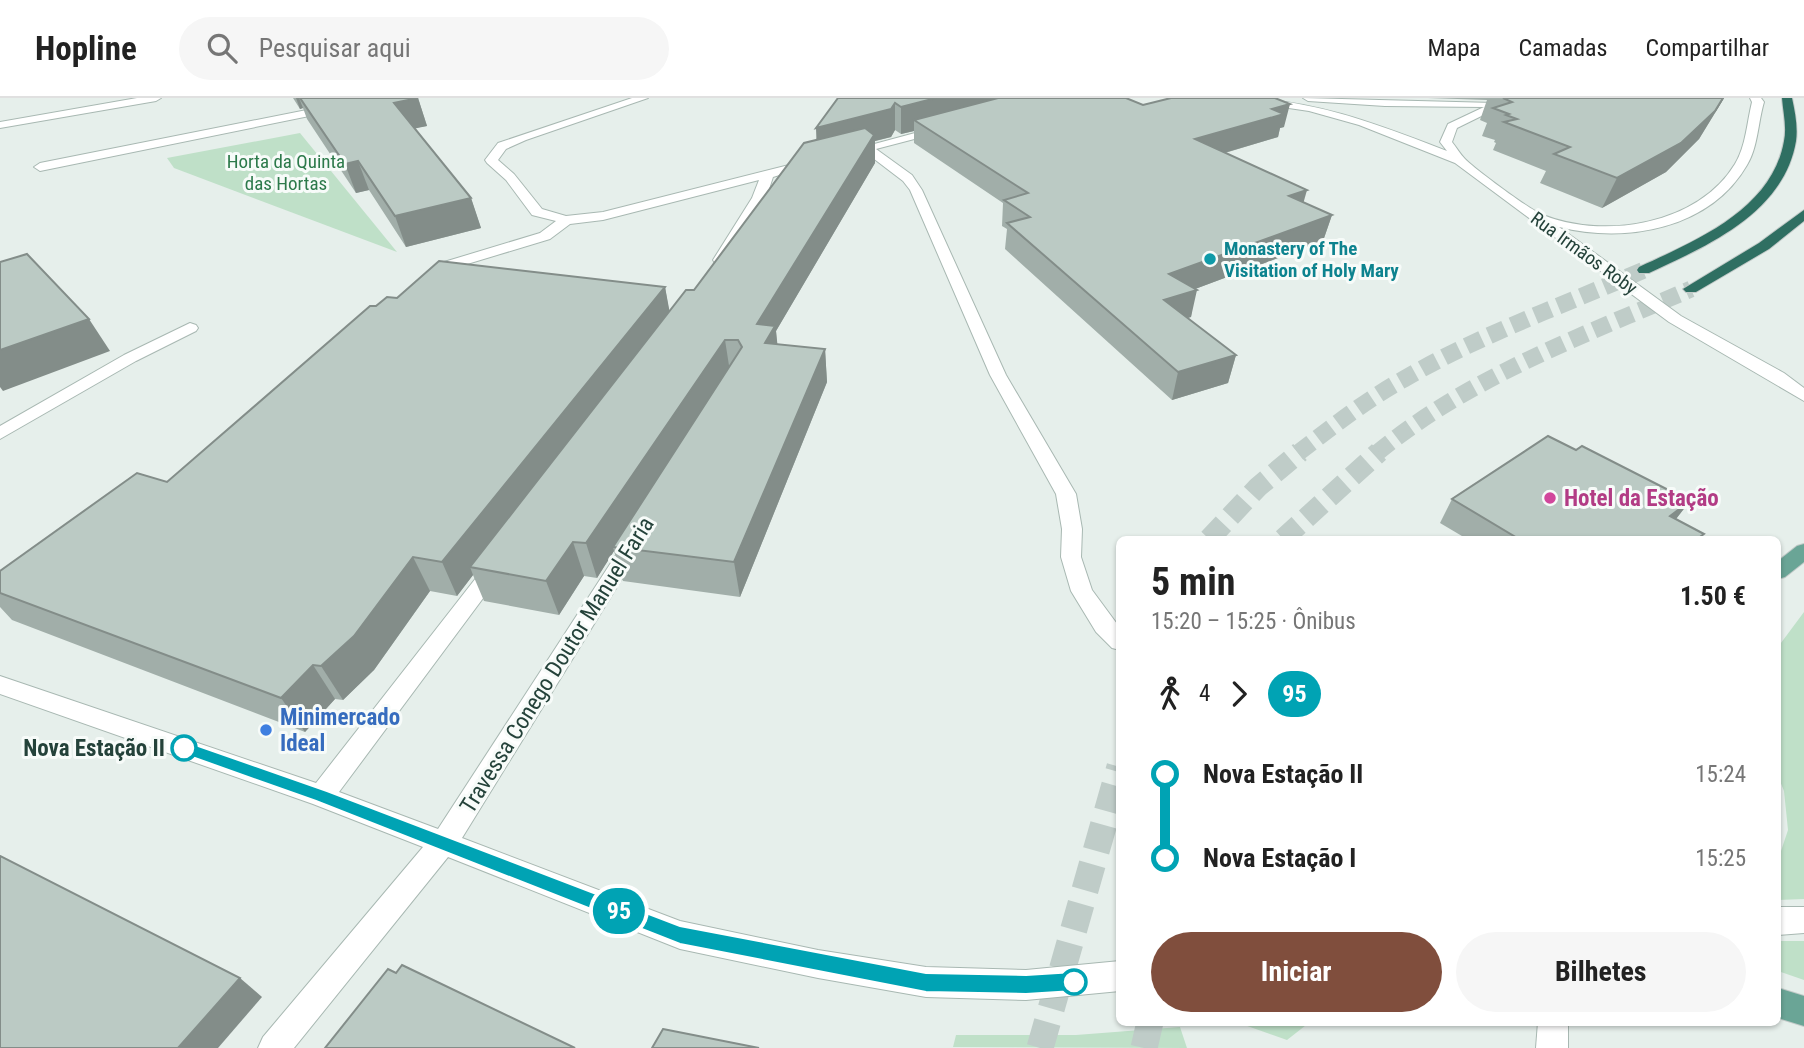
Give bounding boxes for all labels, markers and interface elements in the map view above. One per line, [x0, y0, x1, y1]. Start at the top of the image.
search box [179, 17, 669, 80]
text: Hopline [35, 29, 137, 68]
icon: search [203, 29, 241, 67]
text: Pesquisar aqui [259, 33, 411, 63]
text: Mapa [1428, 34, 1481, 62]
text: Camadas [1519, 34, 1608, 62]
text: Compartilhar [1646, 34, 1769, 62]
park label: Horta da Quinta das Hortas [227, 150, 345, 195]
street label: Rua Irmãos Roby [1526, 207, 1642, 299]
place label: Monastery of The Visitation of Holy Mary [1224, 237, 1399, 282]
marker: Monastery of The Visitation of Holy Mary [1202, 251, 1218, 267]
place label: Hotel da Estação [1564, 485, 1719, 512]
marker: Hotel da Estação [1542, 490, 1558, 506]
street label: Travessa Conego Doutor Manuel Faria [454, 512, 660, 818]
text: 5 min [1151, 560, 1235, 604]
text: 1.50 € [1680, 581, 1746, 611]
text: 15:20 – 15:25 · Ônibus [1151, 608, 1356, 635]
icon: walk [1151, 675, 1189, 713]
icon: forward [1220, 675, 1258, 713]
text: 4 [1199, 680, 1210, 707]
text: 95 [1282, 680, 1307, 708]
place label: Minimercado Ideal [280, 704, 400, 757]
marker: Minimercado Ideal [258, 722, 274, 738]
place label: Nova Estação II [23, 735, 165, 762]
marker: Nova Estação II [171, 735, 197, 761]
text: Nova Estação II [1203, 759, 1363, 789]
text: 15:24 [1695, 761, 1746, 788]
text: Nova Estação I [1203, 843, 1356, 873]
text: 15:25 [1695, 845, 1746, 872]
line badge: 95 [588, 888, 650, 934]
text: 95 [607, 897, 631, 925]
button: Iniciar [1151, 932, 1442, 1012]
button: Bilhetes [1456, 932, 1746, 1012]
unlabelled marker [1061, 969, 1087, 995]

